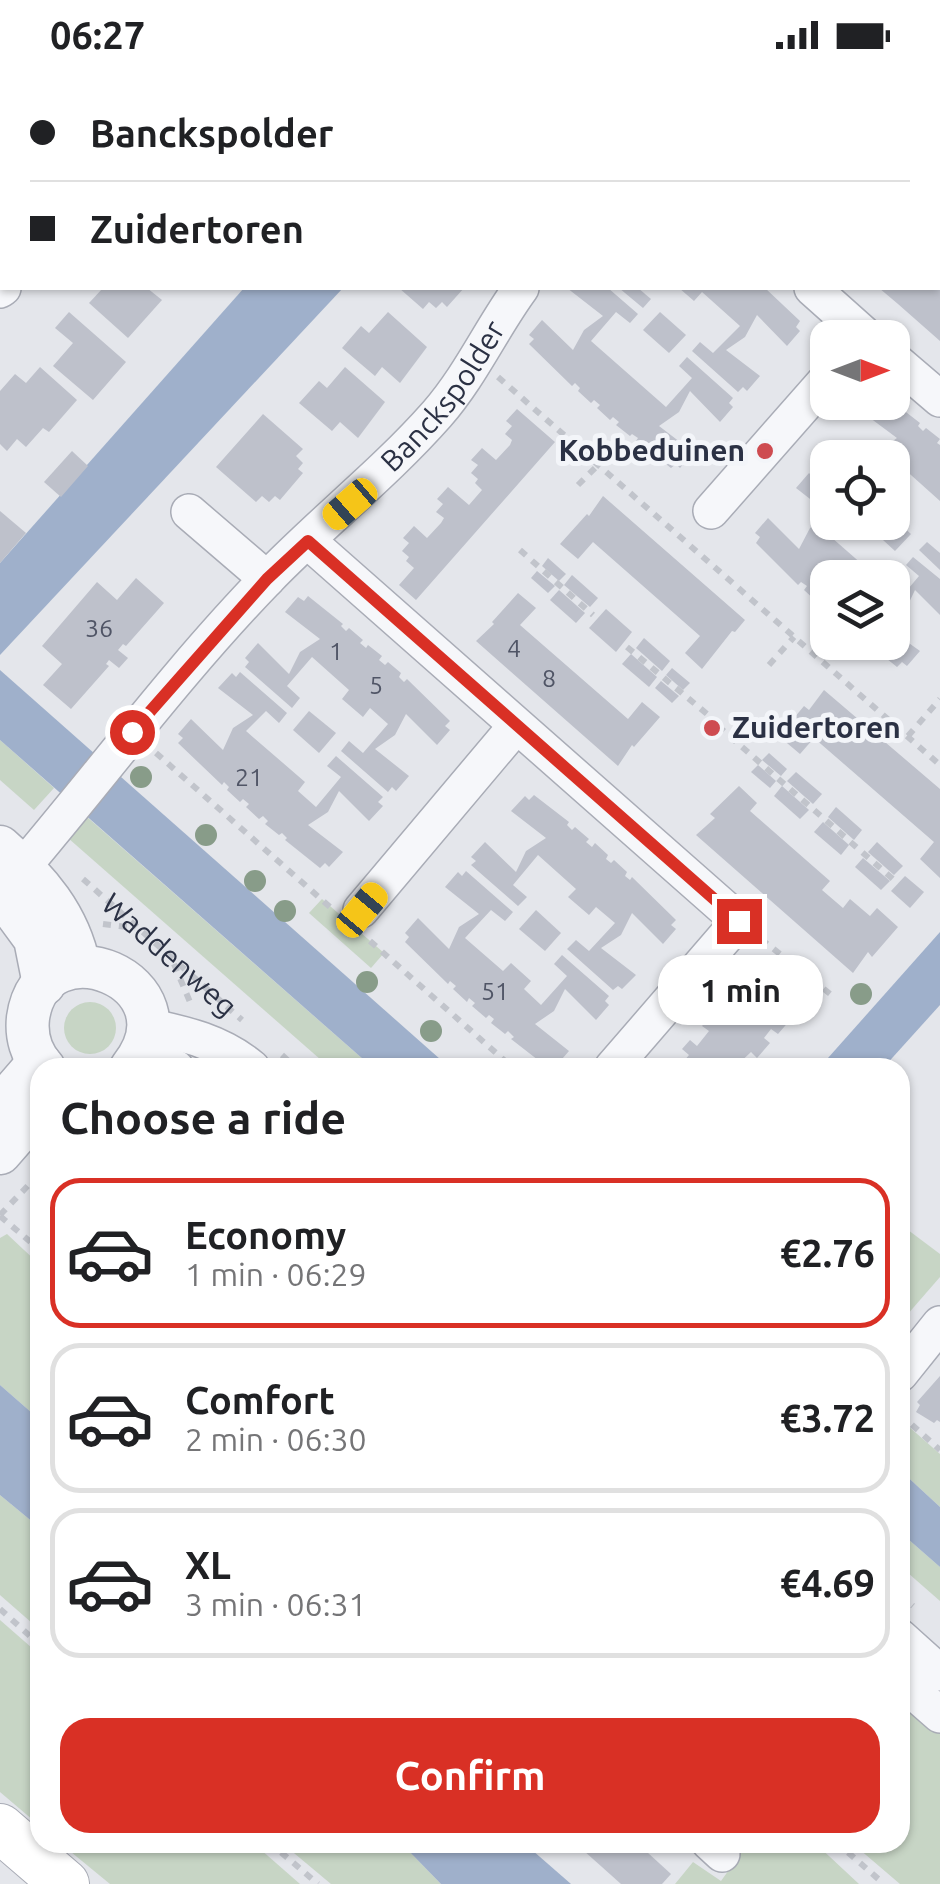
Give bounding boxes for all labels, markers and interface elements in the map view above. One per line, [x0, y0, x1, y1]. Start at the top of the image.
text: 06:27 [50, 14, 145, 56]
text: Banckspolder [90, 112, 333, 154]
text: Zuidertoren [90, 208, 304, 250]
street label: Banckspolder [373, 314, 511, 478]
north arrow [810, 320, 910, 420]
map controls [810, 320, 910, 660]
place label: Kobbeduinen [559, 433, 745, 467]
marker: Kobbeduinen [754, 440, 776, 462]
button: locate [810, 440, 910, 540]
car [318, 473, 382, 535]
button: layers [810, 560, 910, 660]
house number: 36 [85, 614, 113, 642]
house number: 4 [507, 634, 521, 662]
house number: 1 [329, 637, 343, 665]
house number: 8 [542, 664, 556, 692]
house number: 5 [369, 671, 383, 699]
route start [110, 710, 155, 755]
place label: Zuidertoren [732, 710, 901, 744]
marker: Zuidertoren [701, 717, 723, 739]
house number: 21 [235, 763, 263, 791]
car [331, 877, 393, 943]
street label: Waddenweg [95, 886, 244, 1023]
route end [717, 899, 762, 944]
callout: 1 min [656, 956, 822, 1026]
text: 1 min [700, 972, 781, 1008]
house number: 51 [481, 977, 509, 1005]
text: Choose a ride [60, 1092, 346, 1143]
icon: car [65, 1208, 155, 1298]
text: Economy [185, 1214, 346, 1256]
text: €2.76 [780, 1232, 875, 1274]
text: 1 min · 06:29 [185, 1256, 367, 1292]
icon: car [65, 1373, 155, 1463]
text: Comfort [185, 1379, 335, 1421]
text: €3.72 [780, 1397, 875, 1439]
text: 2 min · 06:30 [185, 1421, 367, 1457]
icon: car [65, 1538, 155, 1628]
text: XL [185, 1544, 231, 1586]
text: €4.69 [780, 1562, 875, 1604]
text: 3 min · 06:31 [185, 1586, 367, 1622]
button: Confirm [60, 1718, 880, 1833]

